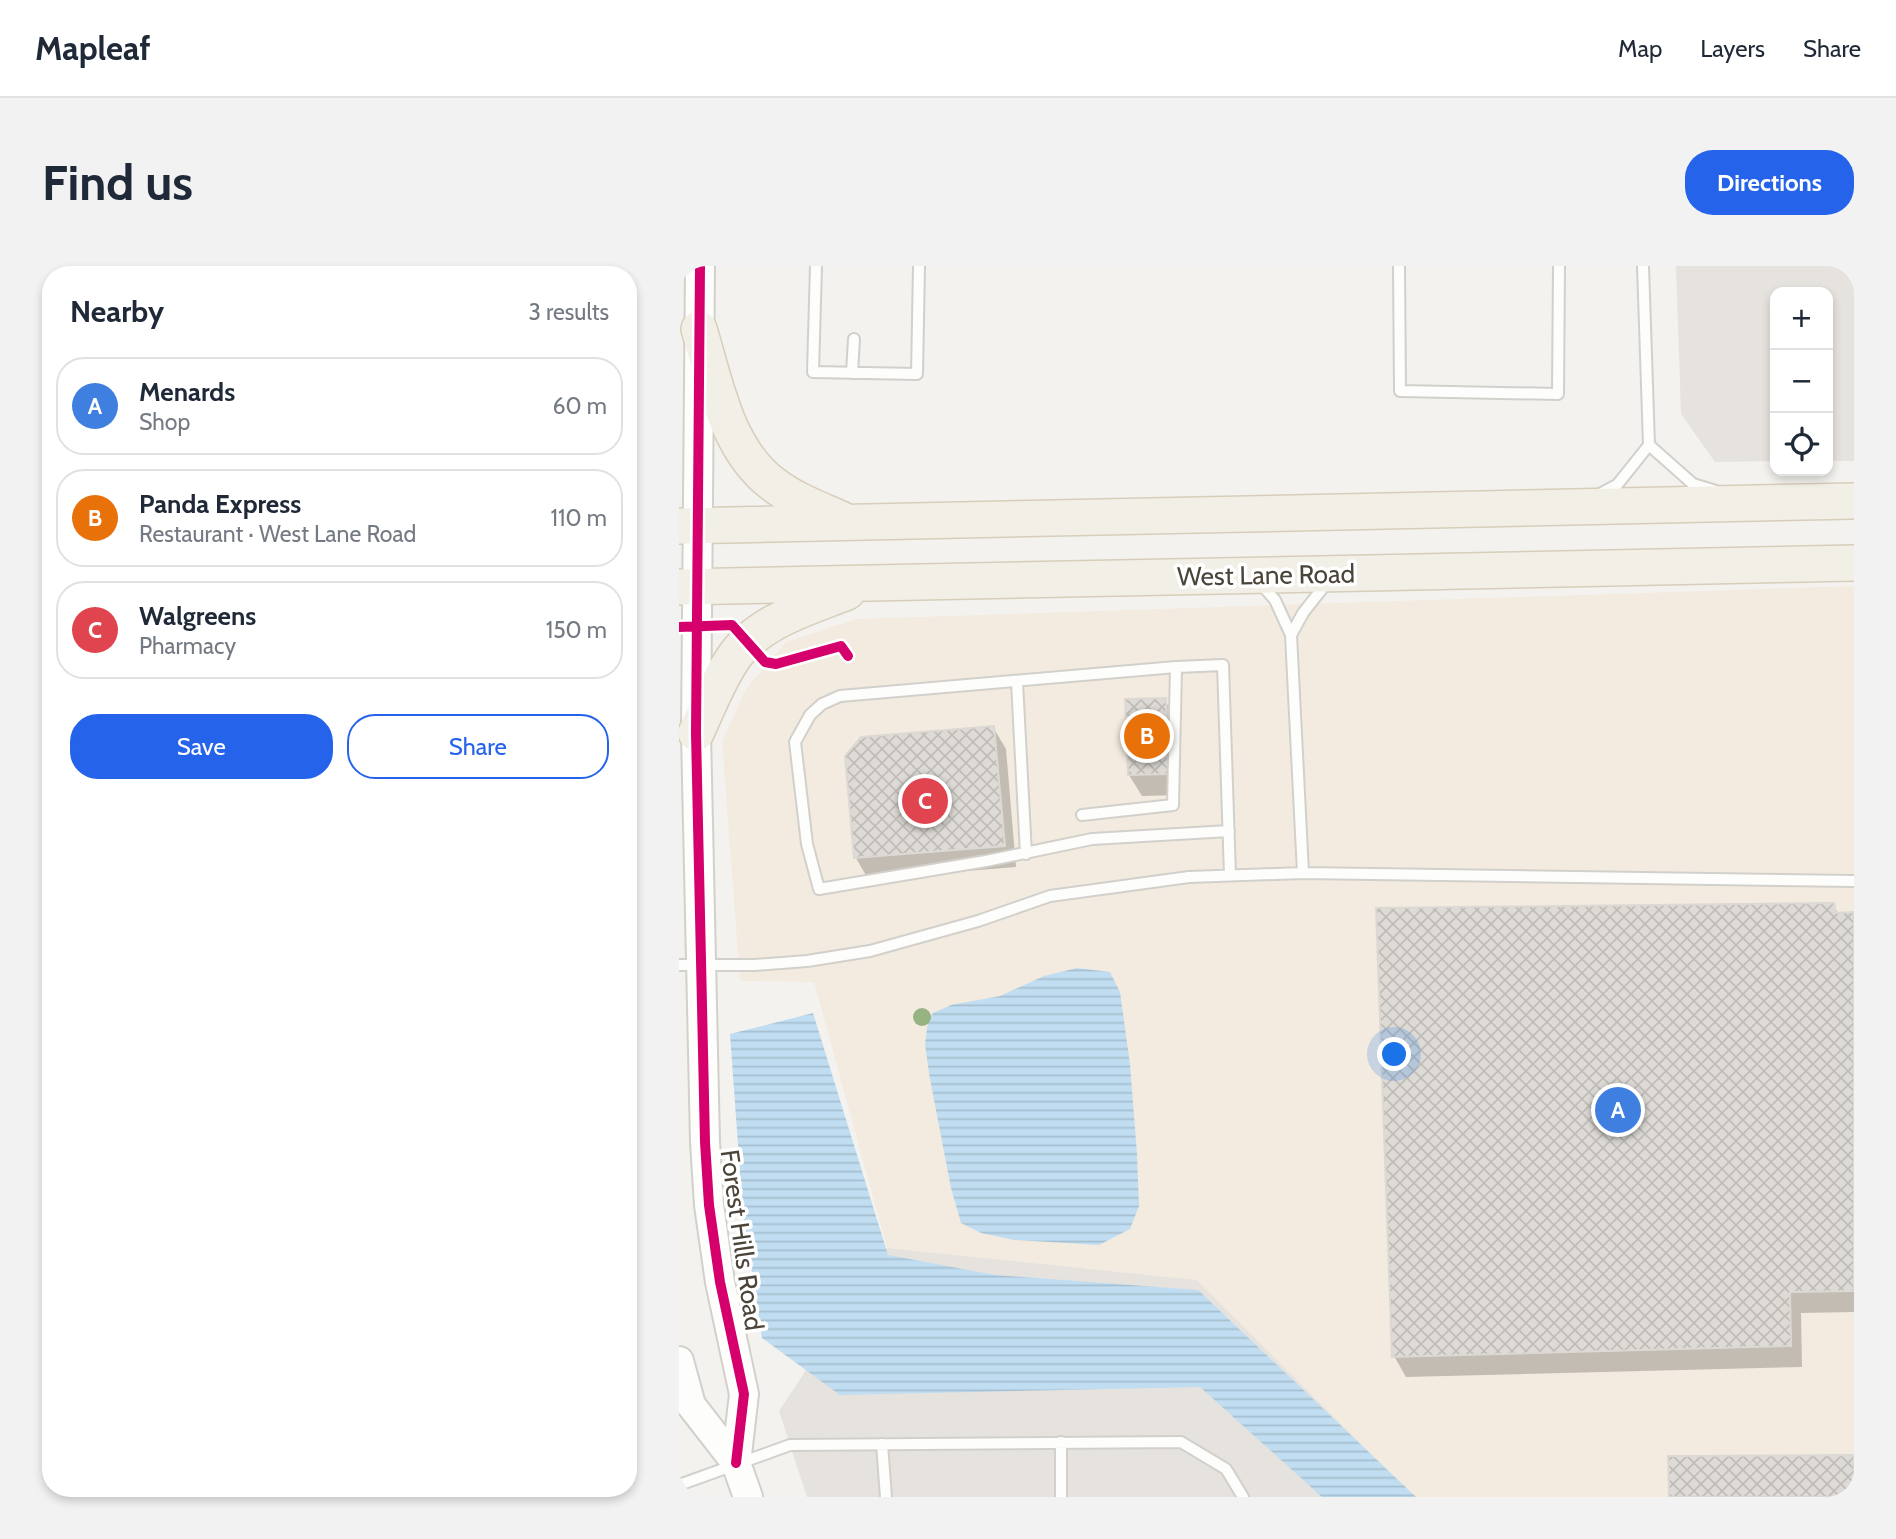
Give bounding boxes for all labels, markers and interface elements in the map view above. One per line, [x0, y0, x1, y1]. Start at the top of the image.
text: Mapleaf [35, 28, 151, 68]
text: Map [1618, 34, 1662, 63]
text: Layers [1700, 34, 1765, 63]
text: Share [1803, 34, 1861, 63]
button: Directions [1685, 150, 1854, 215]
text: Find us [42, 153, 193, 212]
map controls [1770, 287, 1833, 476]
button: + [1770, 287, 1833, 350]
text: Nearby [70, 293, 164, 330]
text: 3 results [528, 298, 609, 326]
button: − [1770, 350, 1833, 413]
text: Menards [139, 376, 235, 408]
text: A [88, 392, 102, 420]
text: 60 m [553, 392, 607, 420]
text: Shop [139, 408, 190, 436]
button: locate [1770, 413, 1833, 476]
text: Panda Express [139, 488, 301, 520]
text: B [88, 504, 102, 532]
text: 110 m [551, 504, 607, 532]
text: Restaurant · West Lane Road [139, 520, 416, 548]
street label: West Lane Road [1177, 557, 1355, 593]
text: Walgreens [139, 600, 256, 632]
text: C [88, 616, 102, 644]
text: 150 m [546, 616, 607, 644]
text: Pharmacy [139, 632, 236, 660]
pin: B [1124, 710, 1170, 762]
button: Save [70, 714, 333, 779]
button: Share [347, 714, 609, 779]
pin: C [902, 775, 948, 827]
your location [1377, 1037, 1411, 1071]
pin: A [1595, 1084, 1641, 1136]
street label: Forest Hills Road [713, 1148, 771, 1332]

